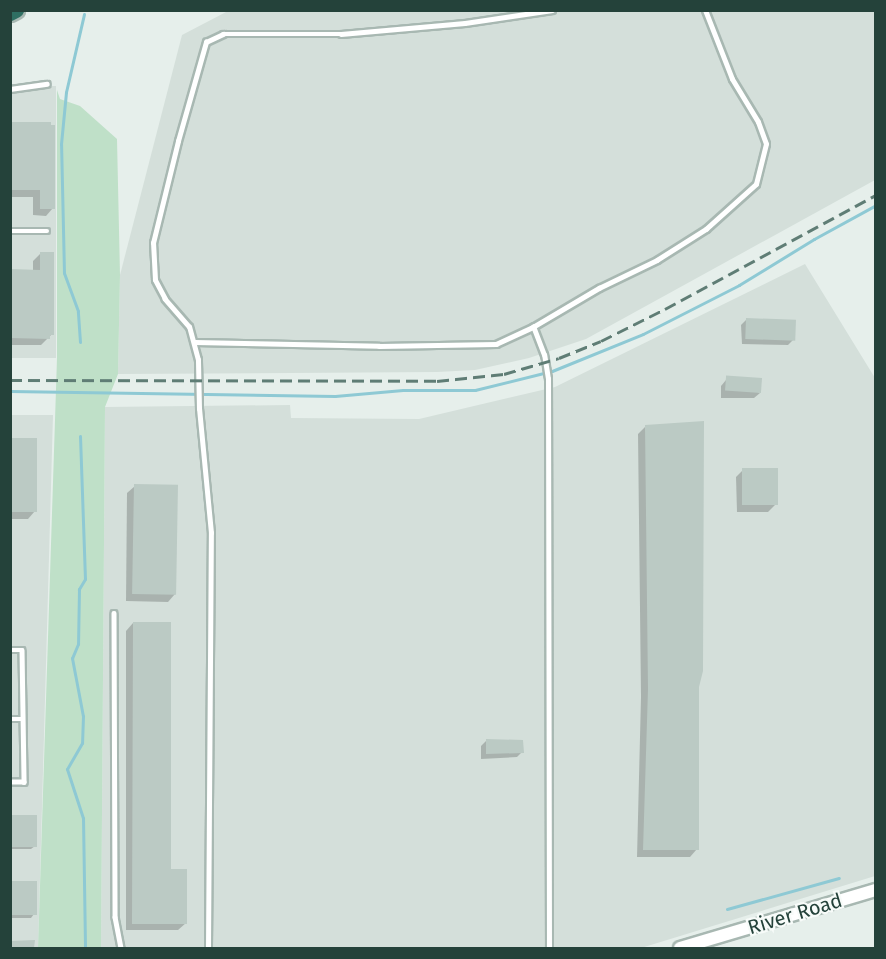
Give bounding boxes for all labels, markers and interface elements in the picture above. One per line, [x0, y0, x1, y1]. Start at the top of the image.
street label: River Road [745, 888, 845, 940]

